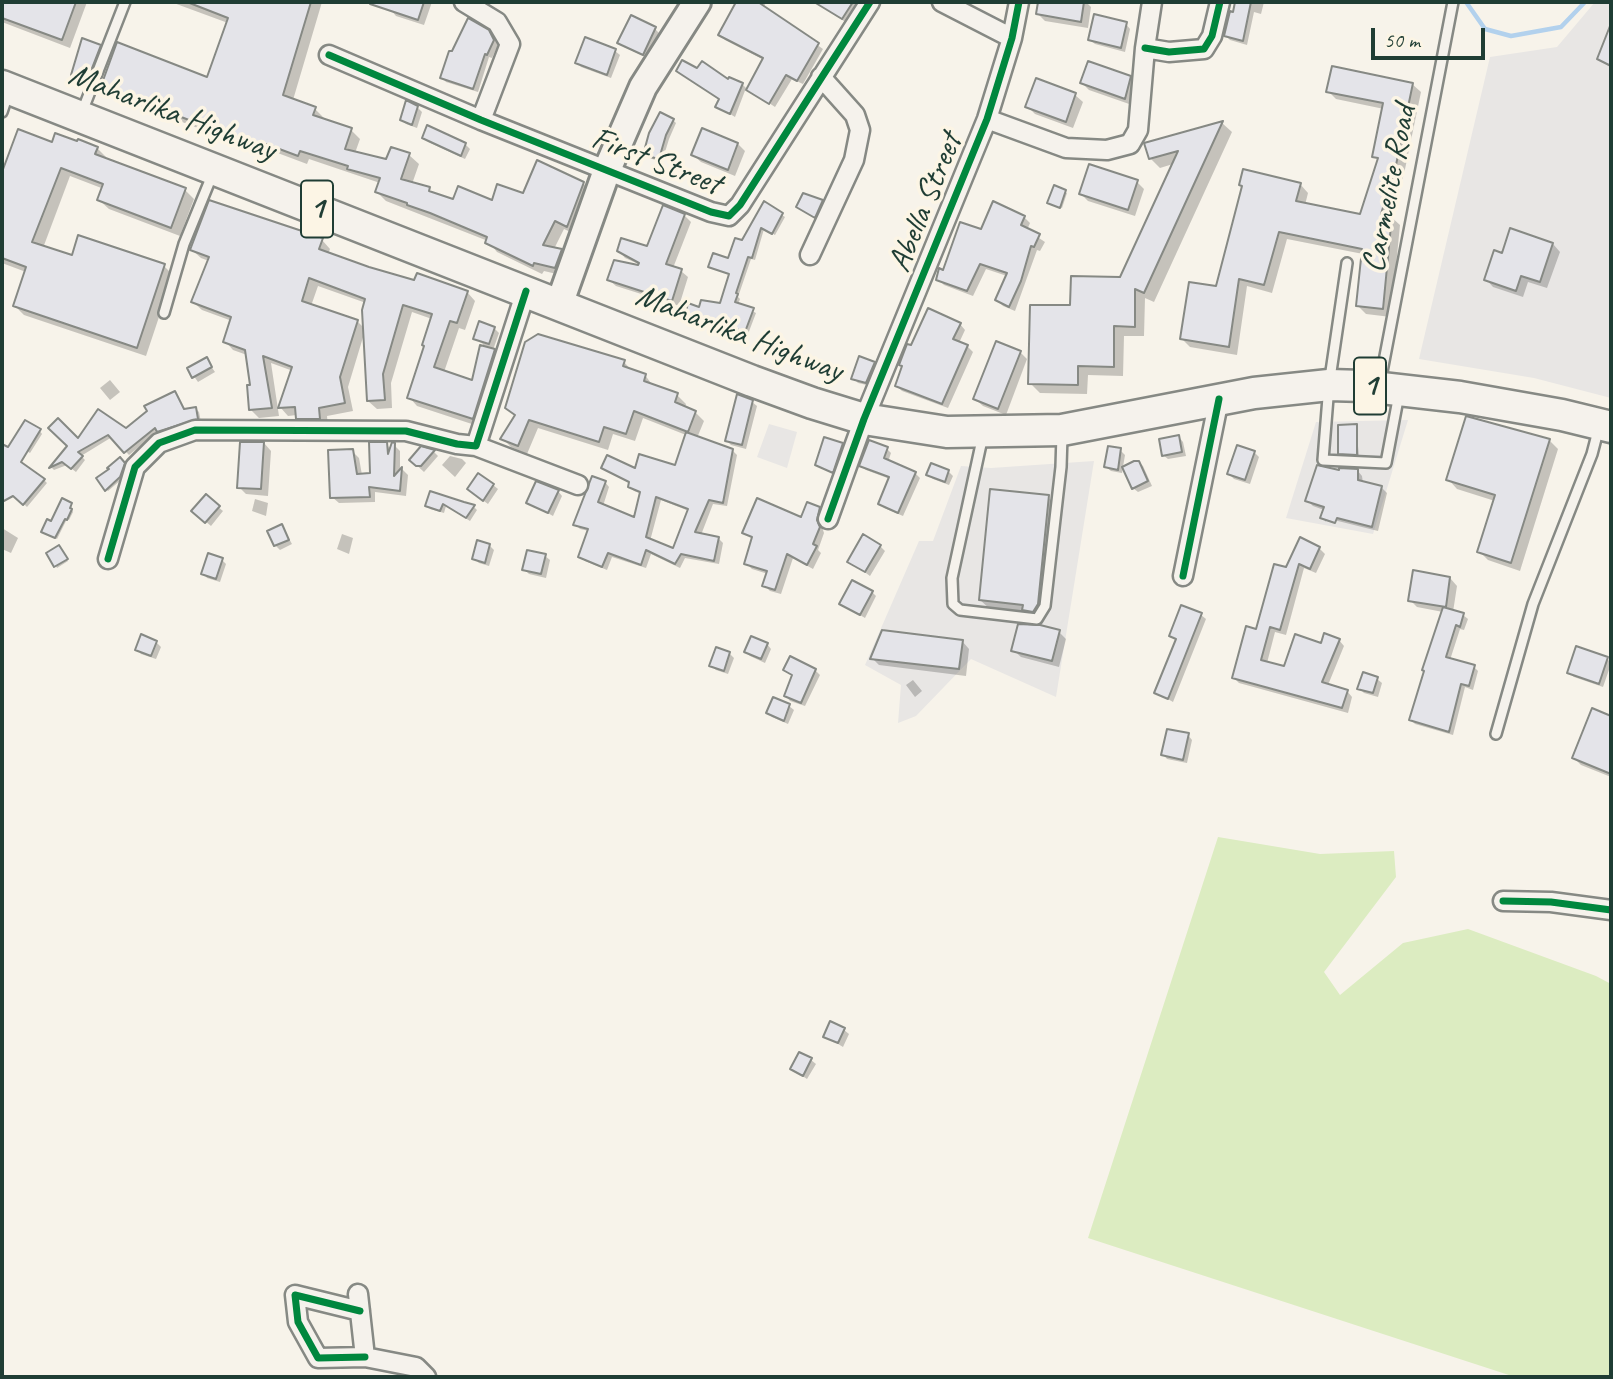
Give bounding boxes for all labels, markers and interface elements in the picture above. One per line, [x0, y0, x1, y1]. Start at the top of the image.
scale bar [1375, 14, 1489, 58]
text: 50 m [1384, 27, 1420, 53]
street label: Maharlika Highway [63, 55, 281, 171]
street label: Carmelite Road [1354, 102, 1426, 276]
street label: First Street [586, 119, 726, 205]
street label: Abella Street [880, 128, 972, 278]
road number: 1 [301, 180, 333, 238]
street label: Maharlika Highway [630, 276, 848, 392]
road number: 1 [1354, 358, 1386, 414]

